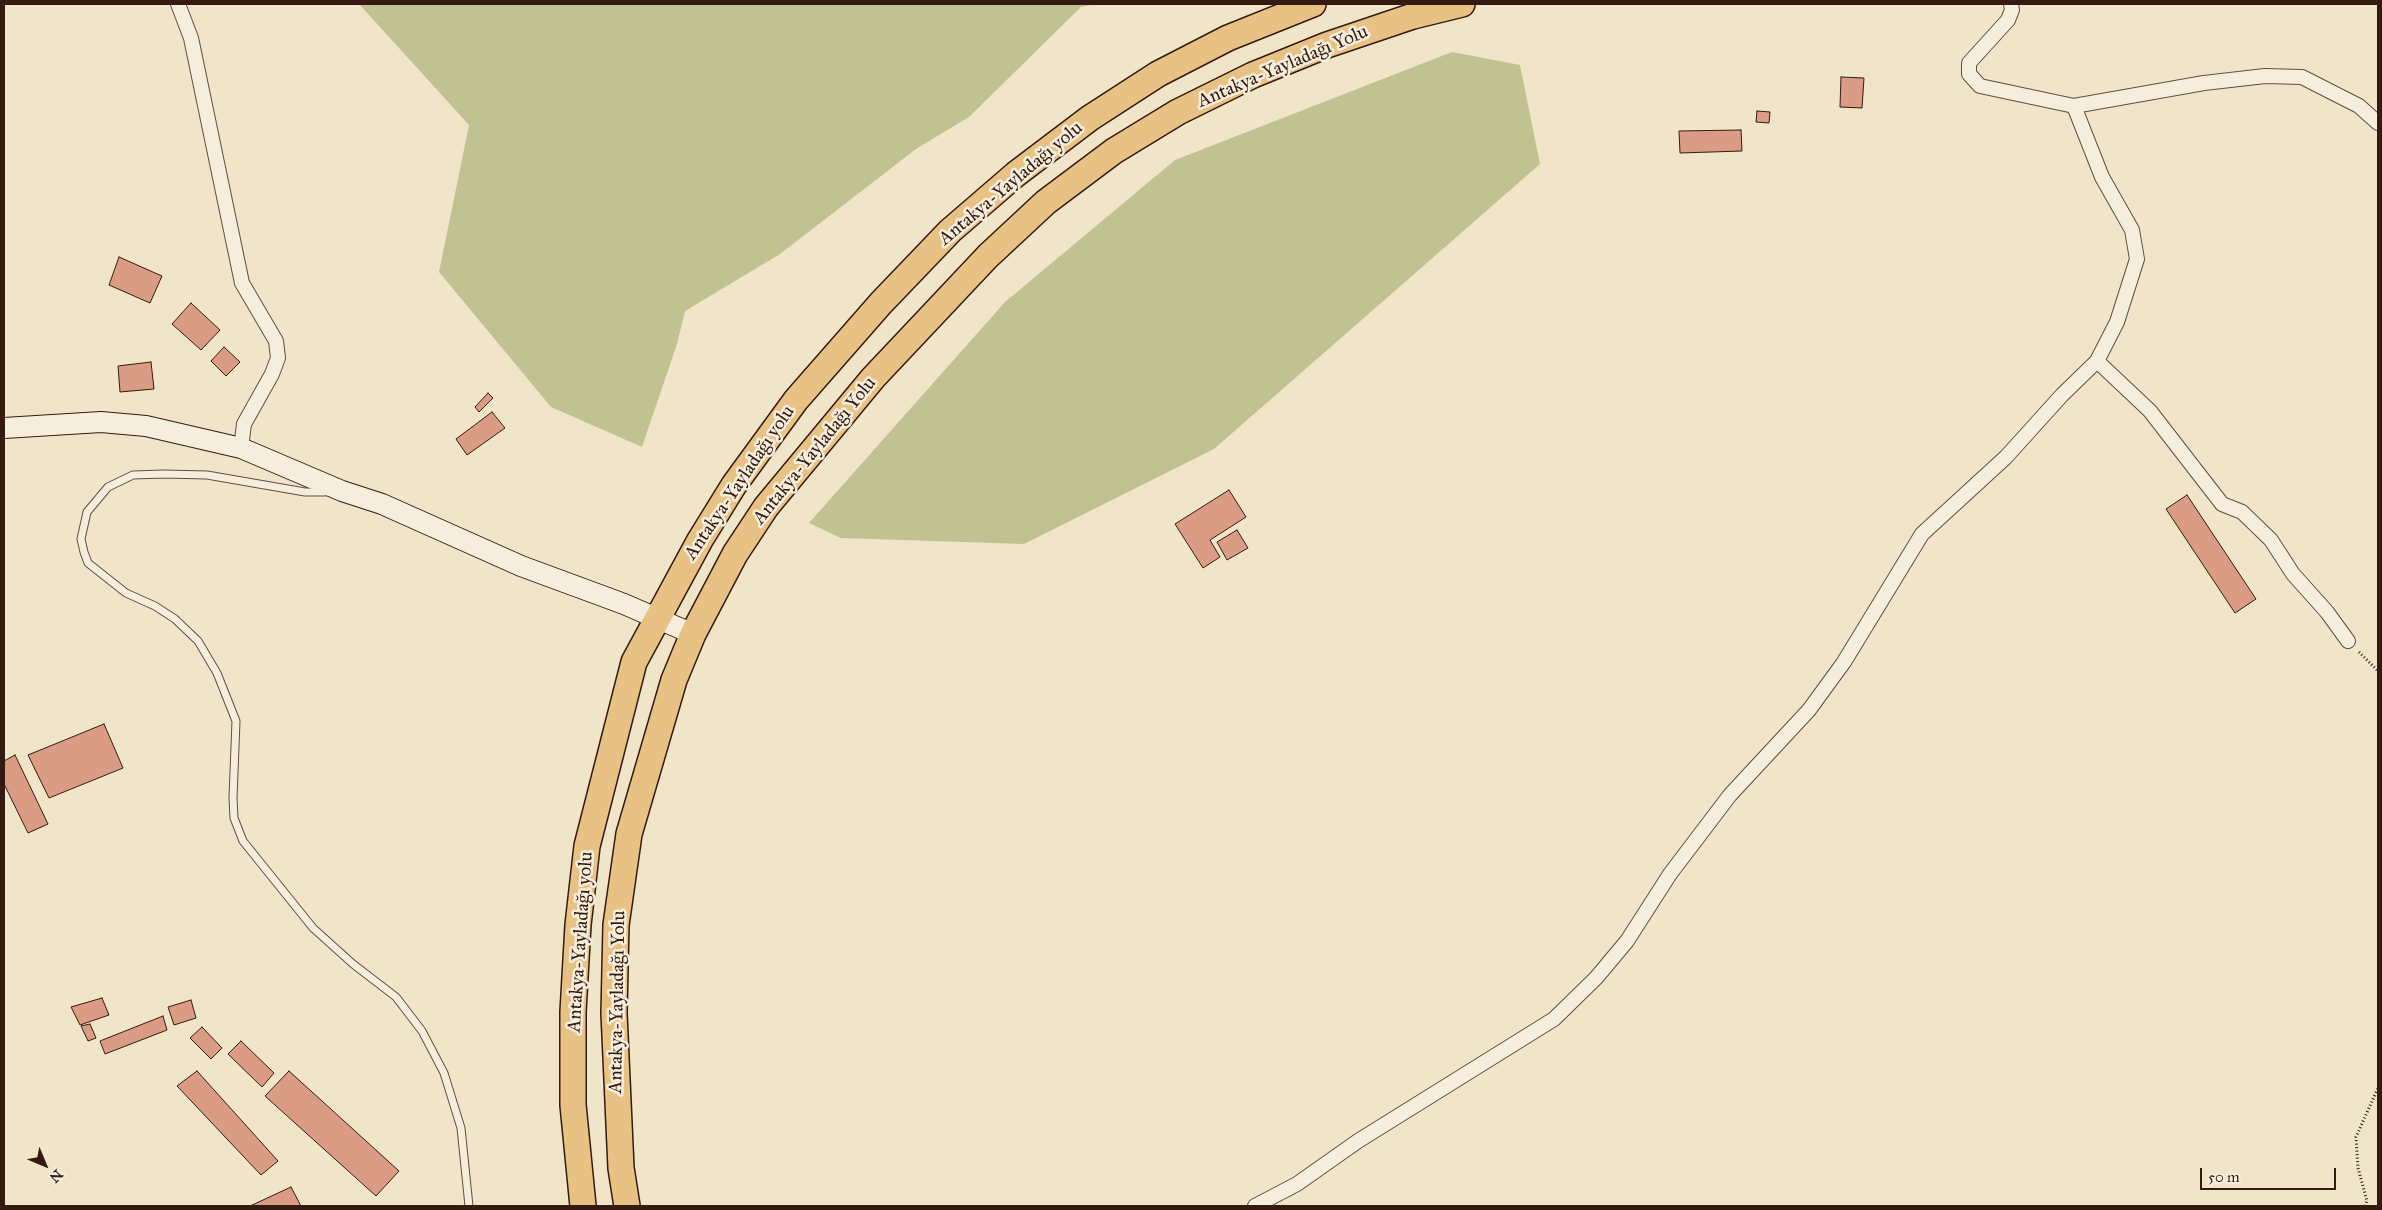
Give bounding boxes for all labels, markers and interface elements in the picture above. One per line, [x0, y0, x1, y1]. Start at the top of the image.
street label: Antakya-Yayladağı Yolu [1194, 21, 1372, 113]
street label: Antakya-Yayladağı yolu [934, 117, 1088, 251]
street label: Antakya-Yayladağı Yolu [749, 373, 881, 529]
street label: Antakya-Yayladağı yolu [680, 402, 800, 564]
street label: Antakya-Yayladağı yolu [563, 851, 599, 1033]
street label: Antakya-Yayladağı Yolu [605, 910, 631, 1094]
north arrow [20, 1140, 70, 1190]
scale bar [2202, 1158, 2338, 1190]
text: N [46, 1166, 66, 1186]
text: 50 m [2208, 1168, 2240, 1186]

